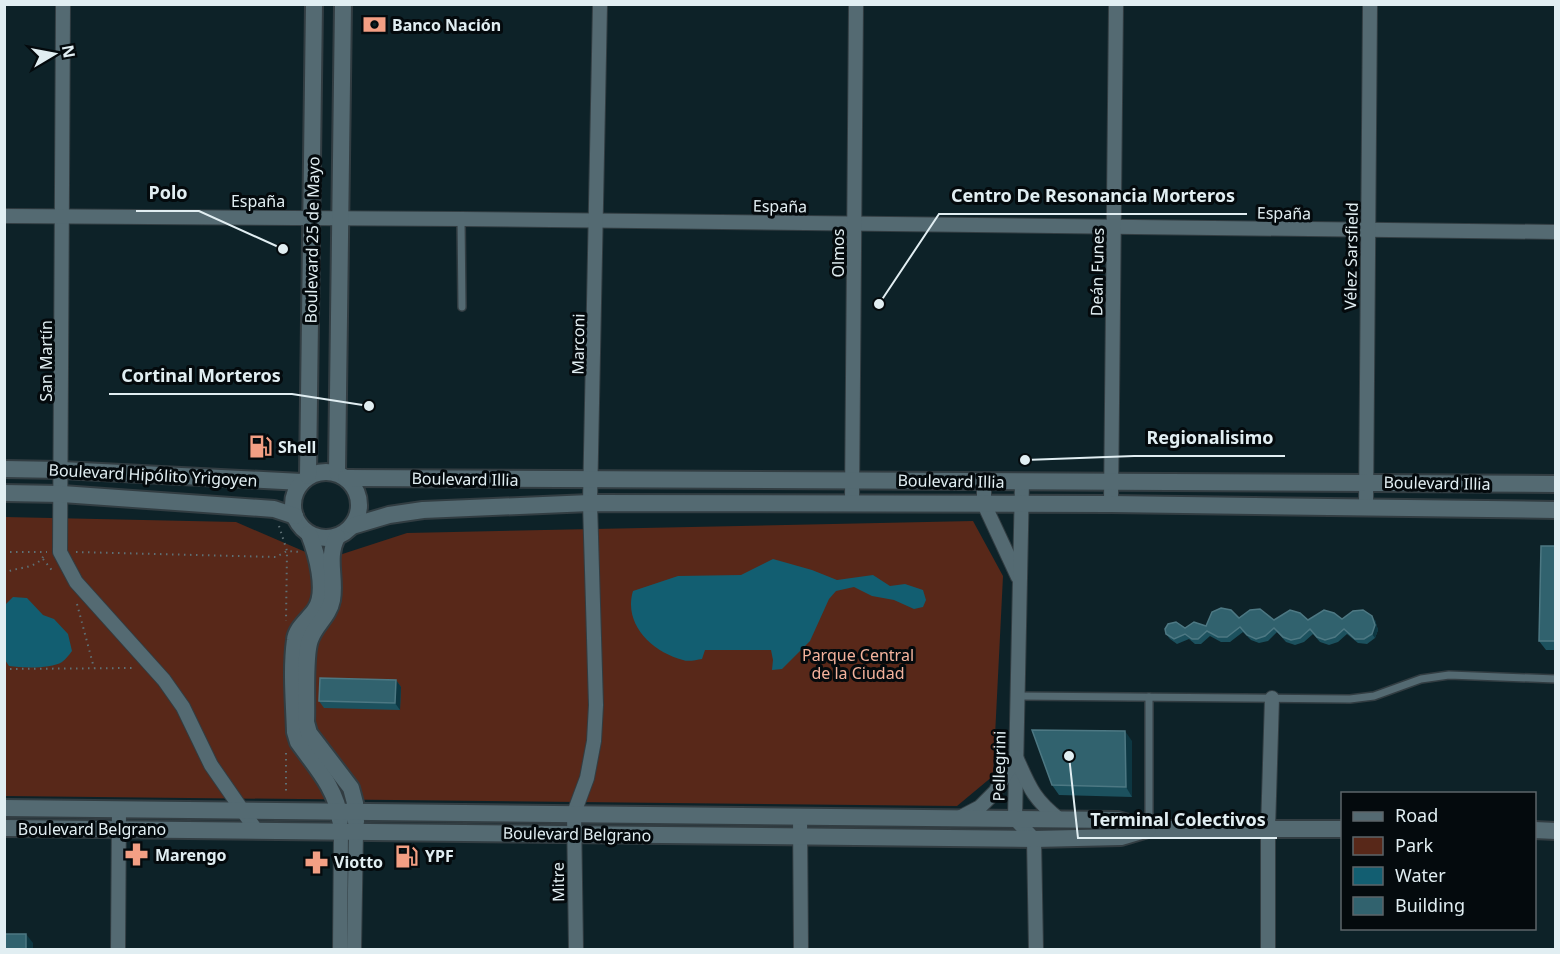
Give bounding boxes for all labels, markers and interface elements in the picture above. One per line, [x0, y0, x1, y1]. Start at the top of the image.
bank icon: Banco Nación [361, 12, 387, 38]
place label: Banco Nación [392, 14, 501, 36]
north arrow [24, 24, 84, 84]
text: N [57, 43, 81, 60]
street label: Boulevard 25 de Mayo [300, 156, 324, 324]
callout: Polo [136, 175, 199, 211]
callout: Centro De Resonancia Morteros [939, 178, 1247, 214]
text: Polo [148, 180, 188, 204]
text: Centro De Resonancia Morteros [951, 183, 1235, 207]
street label: España [231, 190, 285, 212]
street label: España [753, 195, 807, 217]
street label: España [1257, 202, 1311, 224]
street label: Vélez Sarsfield [1339, 202, 1363, 310]
street label: Deán Funes [1085, 228, 1109, 316]
street label: Olmos [827, 229, 849, 277]
street label: Marconi [566, 313, 590, 375]
street label: San Martín [35, 320, 57, 402]
callout: Cortinal Morteros [109, 358, 292, 394]
text: Cortinal Morteros [121, 363, 281, 387]
callout: Regionalisimo [1134, 420, 1285, 456]
text: Regionalisimo [1146, 425, 1274, 449]
fuel station icon: Shell [247, 434, 273, 460]
place label: Shell [278, 436, 316, 458]
street label: Boulevard Hipólito Yrigoyen [48, 459, 258, 491]
street label: Boulevard Illia [411, 467, 519, 491]
street label: Boulevard Illia [897, 469, 1005, 493]
street label: Boulevard Illia [1383, 471, 1491, 495]
park label: Parque Central de la Ciudad [802, 644, 914, 684]
street label: Pellegrini [987, 731, 1011, 801]
legend [1341, 792, 1536, 930]
callout: Terminal Colectivos [1078, 802, 1277, 838]
text: Road [1395, 803, 1438, 827]
text: Terminal Colectivos [1090, 807, 1266, 831]
street label: Boulevard Belgrano [18, 818, 166, 840]
street label: Boulevard Belgrano [503, 822, 651, 846]
text: Park [1395, 833, 1433, 857]
pharmacy icon: Marengo [124, 842, 150, 868]
fuel station icon: YPF [394, 843, 420, 869]
place label: Marengo [155, 844, 227, 866]
place label: YPF [425, 845, 454, 867]
pharmacy icon: Viotto [303, 849, 329, 875]
place label: Viotto [334, 851, 383, 873]
street label: Mitre [547, 862, 569, 902]
text: Water [1395, 863, 1446, 887]
text: Building [1395, 893, 1465, 917]

